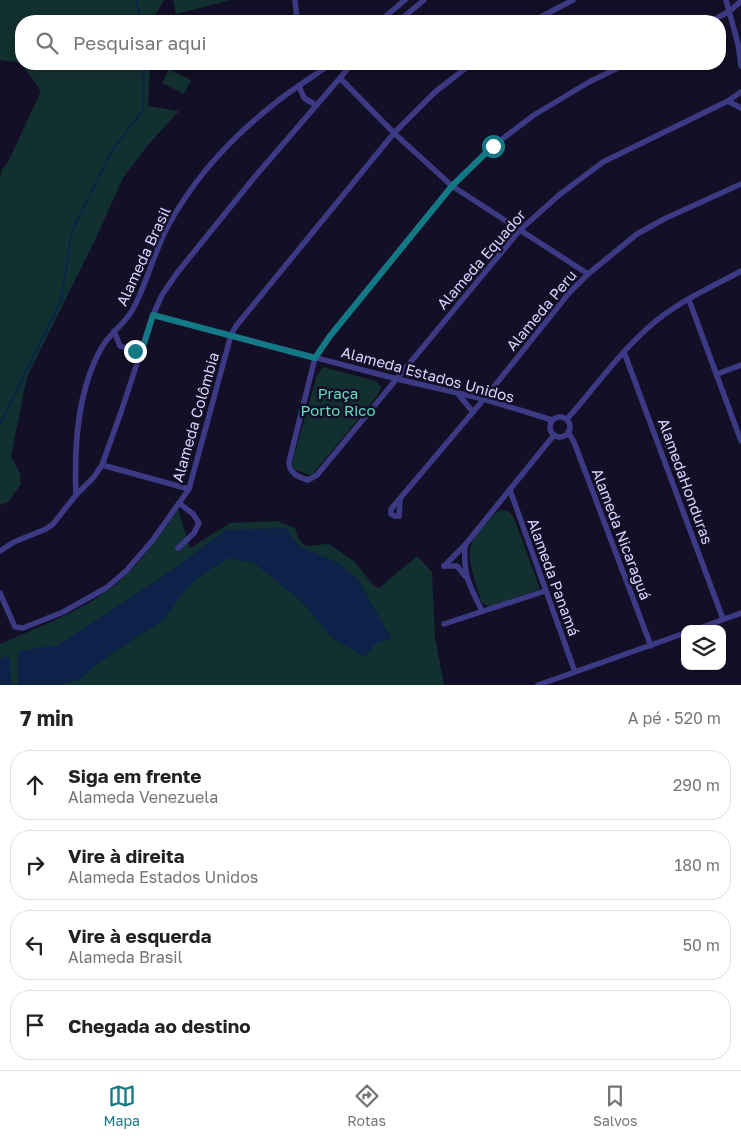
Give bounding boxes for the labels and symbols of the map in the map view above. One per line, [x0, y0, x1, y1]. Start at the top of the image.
route start [482, 135, 505, 158]
street label: Alameda Brasil [112, 203, 174, 308]
street label: Alameda Equador [433, 205, 529, 313]
street label: Alameda Peru [502, 266, 580, 354]
route end [124, 340, 147, 363]
street label: Alameda Estados Unidos [340, 342, 516, 406]
street label: Alameda Colômbia [168, 350, 222, 484]
park label: Praça Porto Rico [301, 384, 375, 419]
street label: AlamedaHonduras [655, 416, 717, 546]
street label: Alameda Nicaraguá [589, 466, 655, 602]
street label: Alameda Panamá [524, 516, 584, 638]

